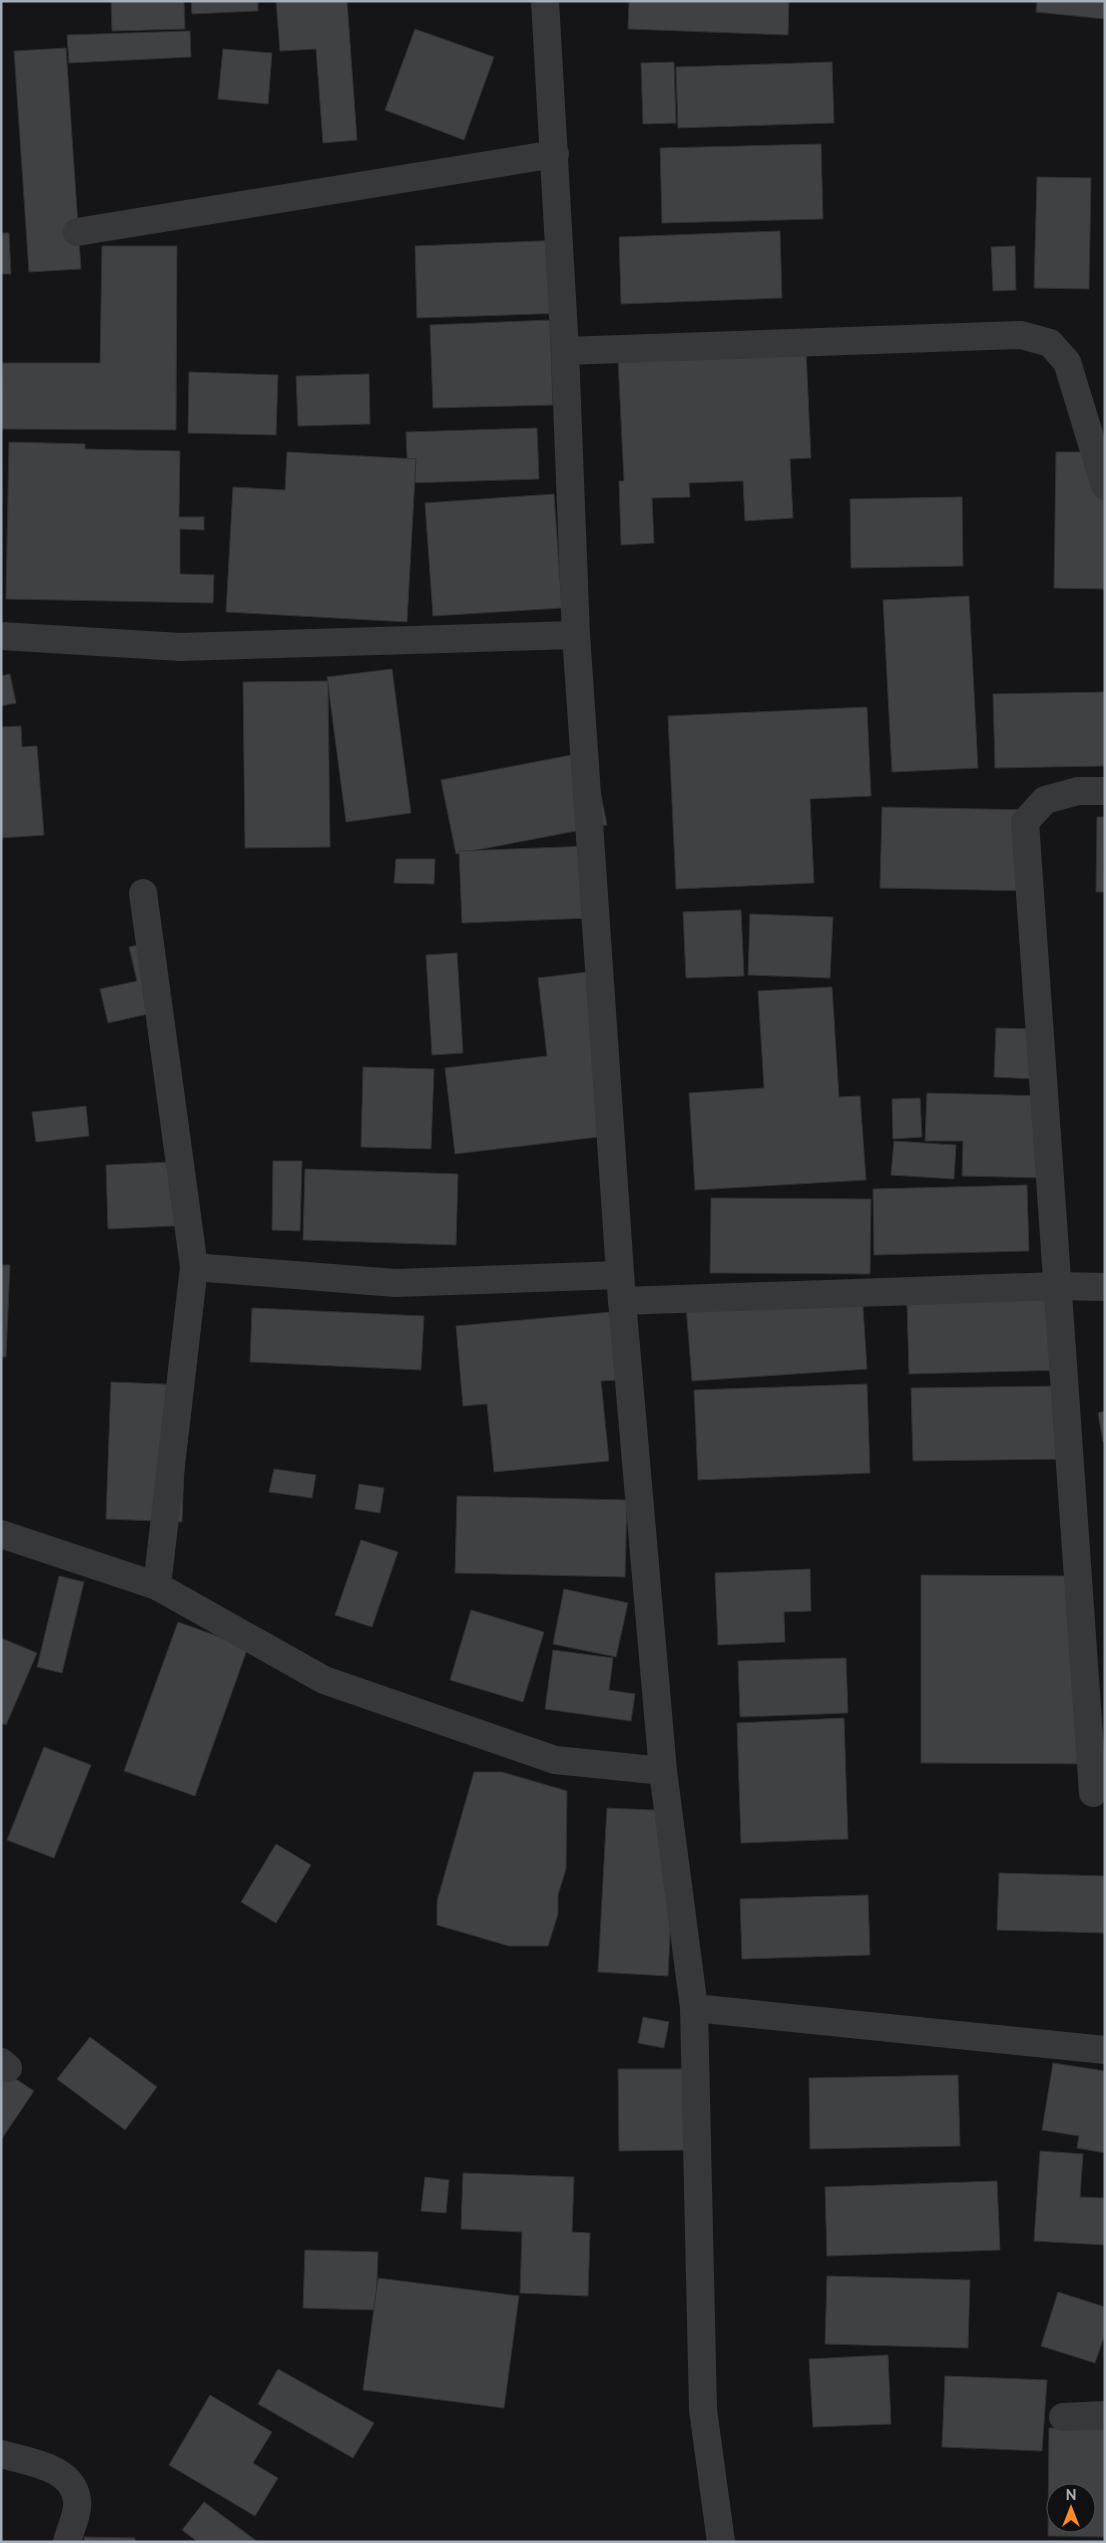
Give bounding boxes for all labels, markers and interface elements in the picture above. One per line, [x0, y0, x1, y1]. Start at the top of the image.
north arrow [1046, 2483, 1096, 2533]
text: N [1066, 2487, 1076, 2503]

